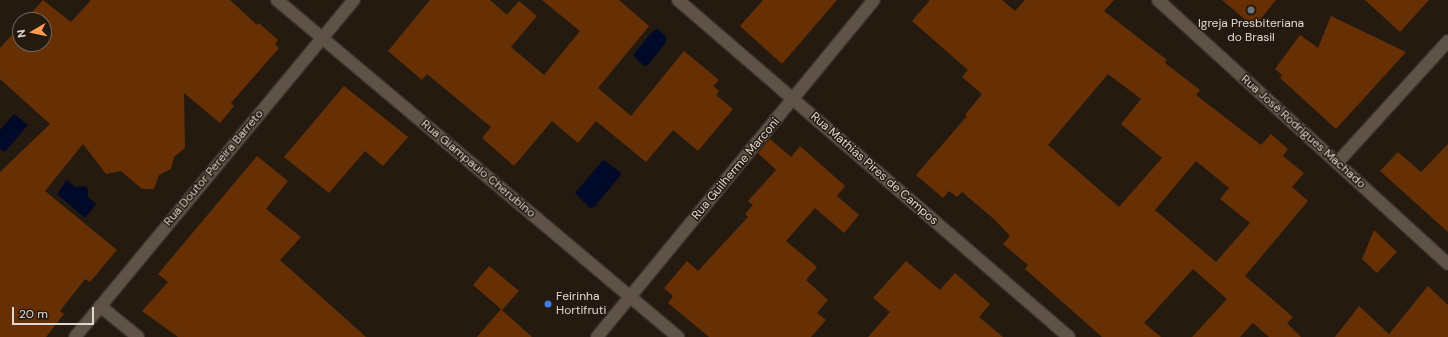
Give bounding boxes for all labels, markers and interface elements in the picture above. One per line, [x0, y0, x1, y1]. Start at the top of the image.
marker: Igreja Presbiteriana do Brasil [1246, 5, 1256, 15]
north arrow [12, 12, 52, 52]
place label: Igreja Presbiteriana do Brasil [1198, 17, 1304, 45]
text: N [14, 29, 29, 39]
street label: Rua José Rodrigues Machado [1238, 72, 1368, 192]
street label: Rua Doutor Pereira Barreto [161, 107, 267, 229]
street label: Rua Mathias Pires de Campos [807, 110, 941, 228]
street label: Rua Guilherme Marconi [689, 115, 783, 223]
street label: Rua Giampaulo Cherubino [418, 117, 538, 221]
place label: Feirinha Hortifruti [556, 290, 606, 318]
scale bar [14, 299, 96, 325]
marker: Feirinha Hortifruti [543, 299, 553, 309]
text: 20 m [19, 306, 48, 322]

